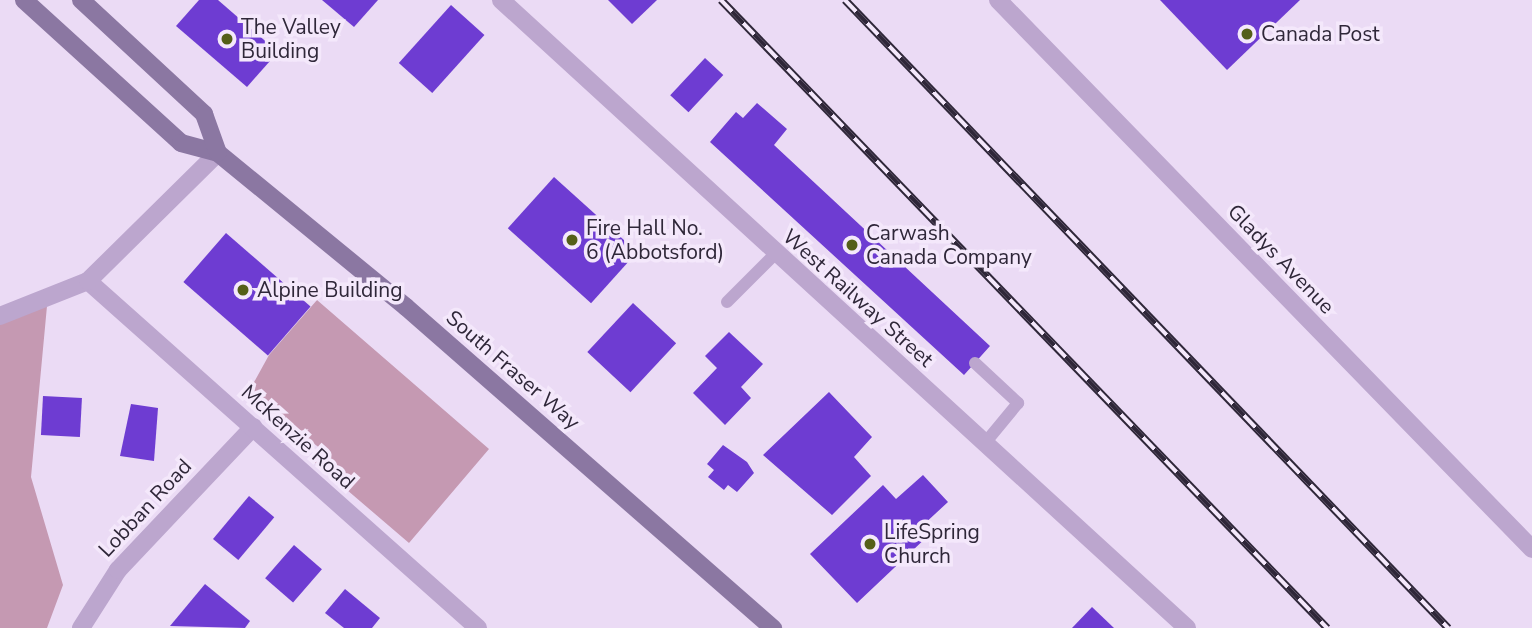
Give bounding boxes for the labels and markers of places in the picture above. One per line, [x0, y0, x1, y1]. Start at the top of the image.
place label: The Valley Building [241, 14, 341, 64]
place label: Canada Post [1261, 21, 1380, 47]
marker: Canada Post [1239, 26, 1255, 42]
marker: The Valley Building [219, 31, 235, 47]
place label: Fire Hall No. 6 (Abbotsford) [586, 215, 724, 265]
place label: Carwash Canada Company [866, 220, 1032, 270]
marker: Fire Hall No. 6 (Abbotsford) [564, 232, 580, 248]
marker: Carwash Canada Company [844, 237, 860, 253]
place label: Alpine Building [257, 277, 402, 303]
marker: Alpine Building [235, 282, 251, 298]
place label: LifeSpring Church [884, 519, 980, 569]
marker: LifeSpring Church [862, 536, 878, 552]

